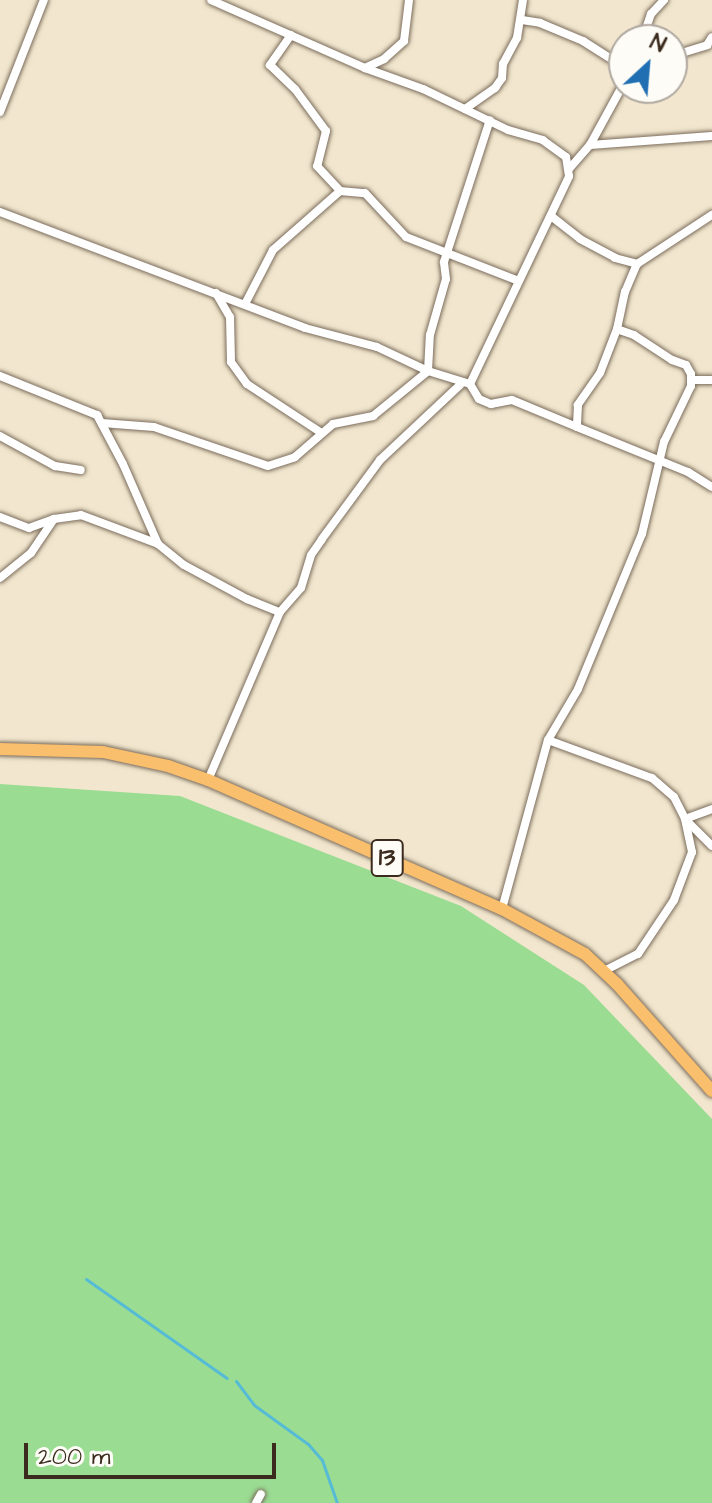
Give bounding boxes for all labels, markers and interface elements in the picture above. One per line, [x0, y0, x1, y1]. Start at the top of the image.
north arrow [608, 24, 688, 104]
text: N [645, 27, 671, 61]
road number: 13 [369, 836, 405, 880]
scale bar [28, 1427, 280, 1477]
text: 200 m [38, 1440, 110, 1474]

